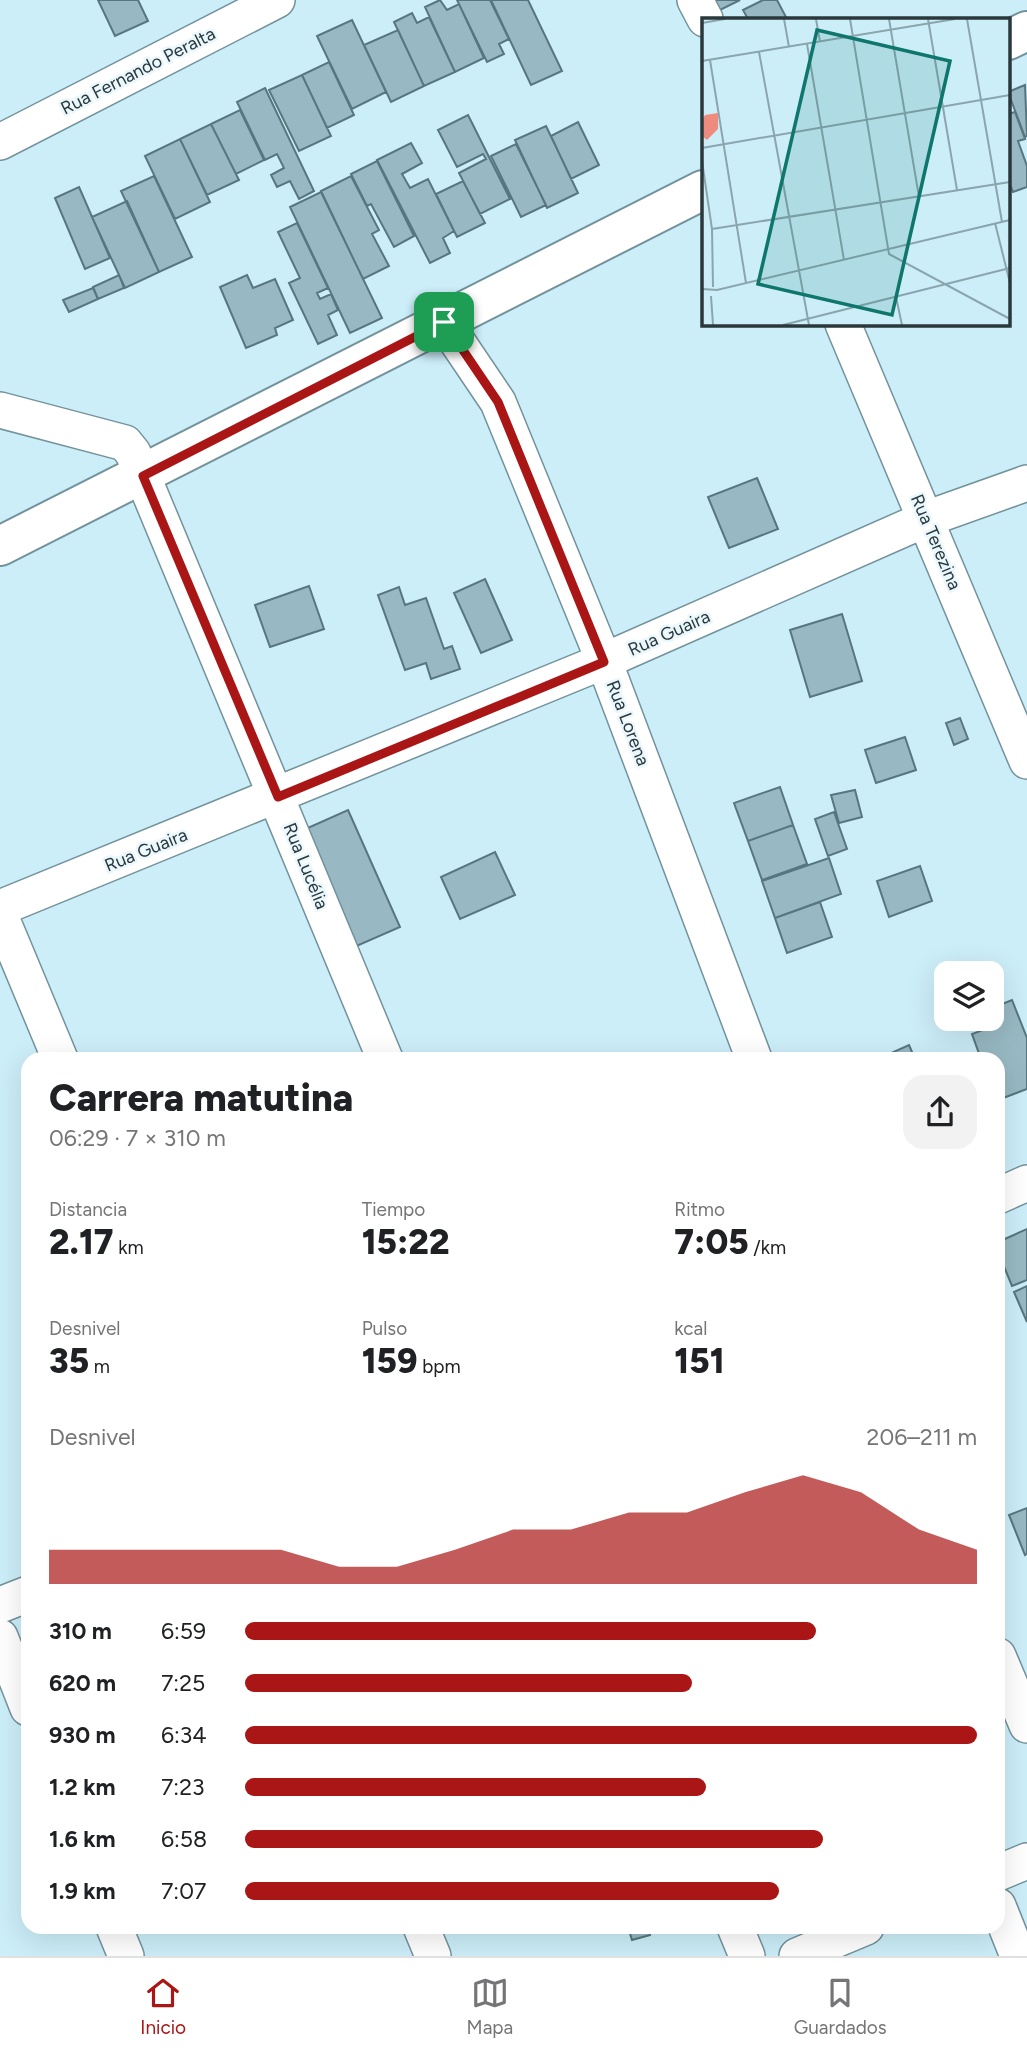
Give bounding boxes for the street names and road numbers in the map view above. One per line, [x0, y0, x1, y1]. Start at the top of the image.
street label: Rua Fernando Peralta [57, 23, 219, 119]
street label: Rua Terezina [906, 491, 966, 593]
street label: Rua Guaira [625, 605, 713, 661]
street label: Rua Lorena [602, 677, 654, 769]
street label: Rua Lucélia [279, 820, 333, 912]
street label: Rua Guaira [101, 823, 191, 877]

